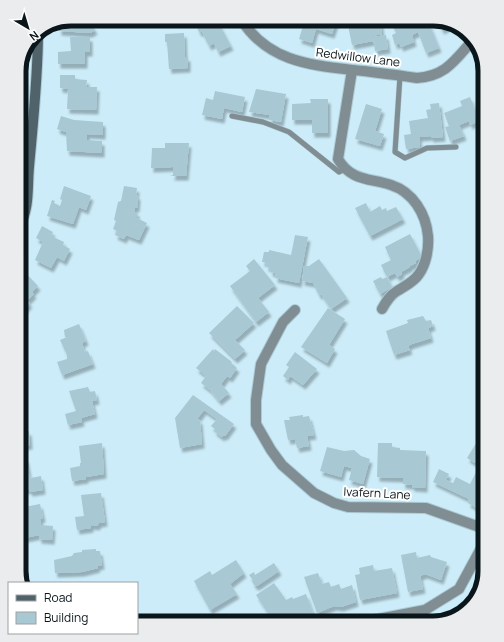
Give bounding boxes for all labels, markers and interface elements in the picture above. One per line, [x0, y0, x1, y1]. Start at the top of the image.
north arrow [8, 8, 48, 48]
text: N [27, 28, 42, 45]
street label: Redwillow Lane [315, 43, 401, 71]
street label: Ivafern Lane [343, 483, 411, 503]
legend [8, 582, 138, 634]
text: Road [44, 589, 72, 606]
text: Building [44, 609, 88, 626]

